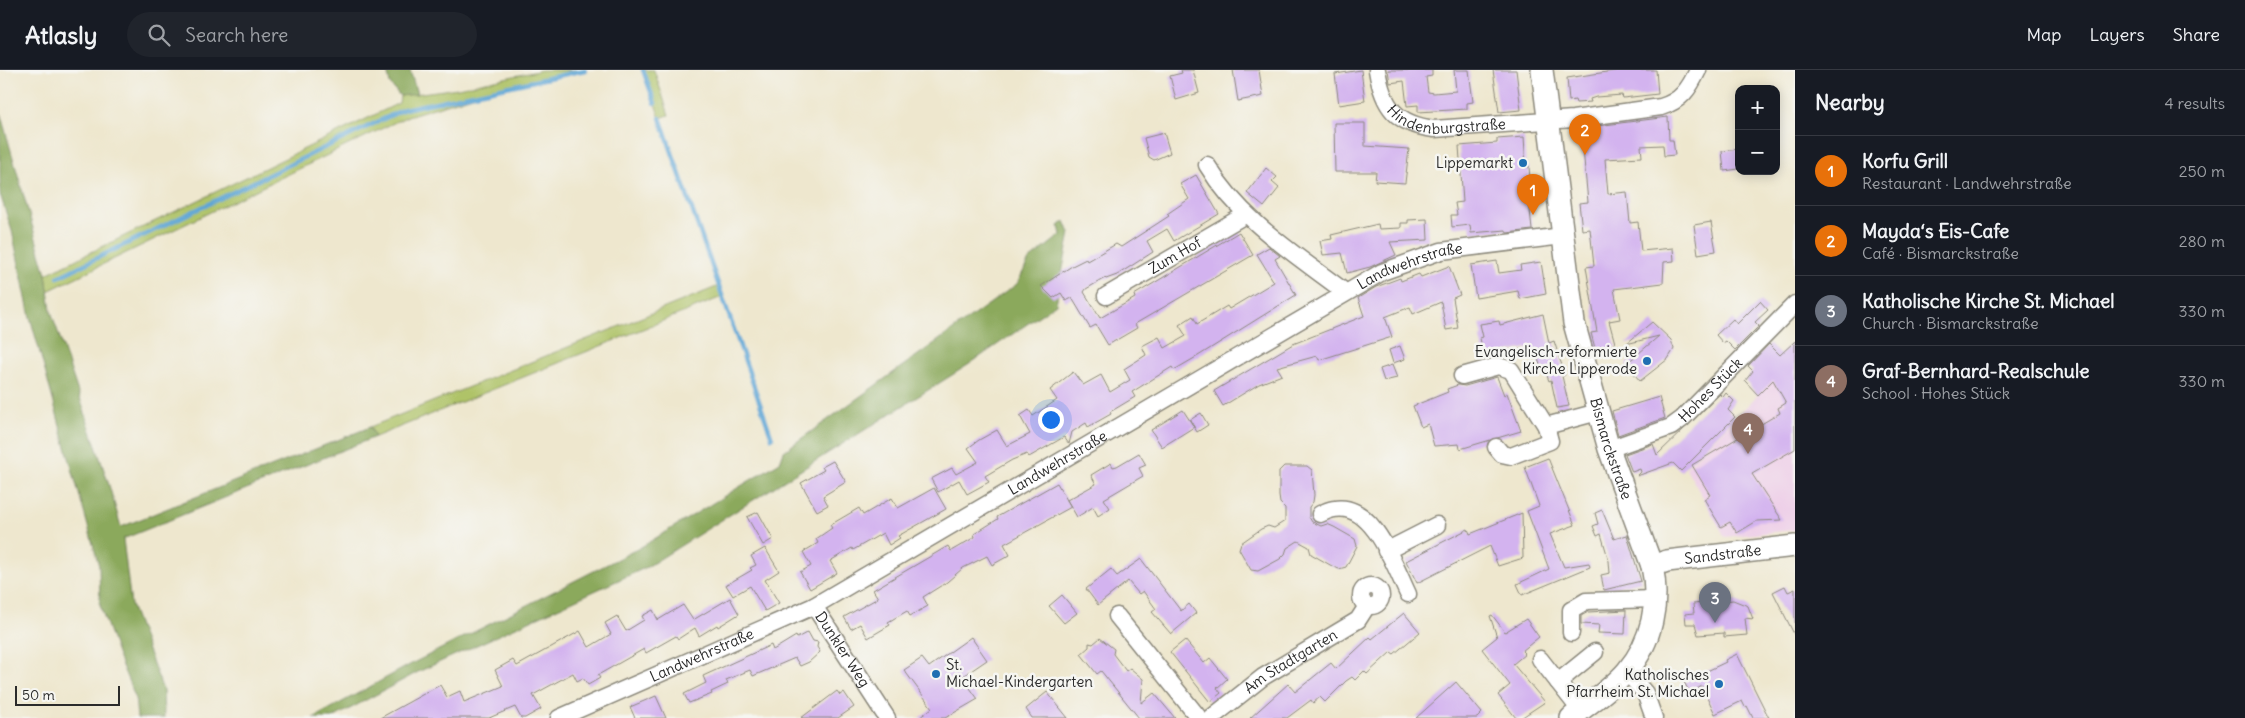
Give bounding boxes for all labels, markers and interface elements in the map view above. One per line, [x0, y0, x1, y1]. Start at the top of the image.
search box [127, 12, 477, 57]
text: Atlasly [25, 20, 97, 50]
icon: search [145, 21, 173, 49]
text: Search here [185, 23, 288, 47]
text: Map [2026, 23, 2061, 46]
text: Layers [2089, 23, 2145, 46]
text: Share [2173, 23, 2220, 46]
map controls [1735, 85, 1780, 175]
button: + [1735, 85, 1780, 130]
text: Nearby [1815, 89, 1885, 116]
text: 4 results [2164, 93, 2225, 113]
street label: Hindenburgstraße [1383, 101, 1506, 138]
pin: 2 [1569, 114, 1601, 155]
button: − [1735, 130, 1780, 175]
text: Korfu Grill [1862, 149, 1948, 173]
place label: Lippemarkt [1436, 153, 1513, 172]
marker: Lippemarkt [1517, 157, 1529, 169]
text: 1 [1828, 161, 1834, 181]
text: 250 m [2179, 161, 2225, 181]
text: Restaurant · Landwehrstraße [1862, 173, 2072, 193]
pin: 1 [1517, 174, 1549, 215]
text: Mayda‘s Eis-Cafe [1862, 219, 2009, 243]
text: 2 [1827, 231, 1835, 251]
text: 280 m [2179, 231, 2225, 251]
street label: Zum Hof [1145, 232, 1206, 278]
street label: Landwehrstraße [1353, 238, 1464, 294]
text: Café · Bismarckstraße [1862, 243, 2019, 263]
text: Katholische Kirche St. Michael [1862, 289, 2115, 313]
text: 3 [1826, 301, 1836, 321]
text: 330 m [2178, 301, 2225, 321]
text: Church · Bismarckstraße [1862, 313, 2039, 333]
place label: Evangelisch-reformierte Kirche Lipperode [1475, 342, 1637, 378]
street label: Hohes Stück [1674, 353, 1746, 426]
marker: Evangelisch-reformierte Kirche Lipperode [1641, 355, 1653, 367]
text: Graf-Bernhard-Realschule [1862, 359, 2089, 383]
text: 4 [1826, 371, 1836, 391]
text: 330 m [2178, 371, 2225, 391]
text: School · Hohes Stück [1862, 383, 2010, 403]
street label: Bismarckstraße [1586, 396, 1637, 502]
your location [1038, 407, 1064, 433]
pin: 4 [1732, 413, 1764, 454]
street label: Landwehrstraße [1004, 426, 1110, 499]
street label: Sandstraße [1683, 540, 1762, 568]
pin: 3 [1699, 582, 1731, 623]
street label: Dunkler Weg [811, 608, 874, 691]
street label: Landwehrstraße [647, 624, 757, 686]
street label: Am Stadtgarten [1240, 624, 1341, 697]
place label: St. Michael-Kindergarten [946, 655, 1093, 691]
place label: Katholisches Pfarrheim St. Michael [1566, 665, 1709, 701]
marker: St. Michael-Kindergarten [930, 668, 942, 680]
marker: Katholisches Pfarrheim St. Michael [1713, 678, 1725, 690]
scale bar [15, 683, 120, 706]
text: 50 m [22, 686, 55, 704]

